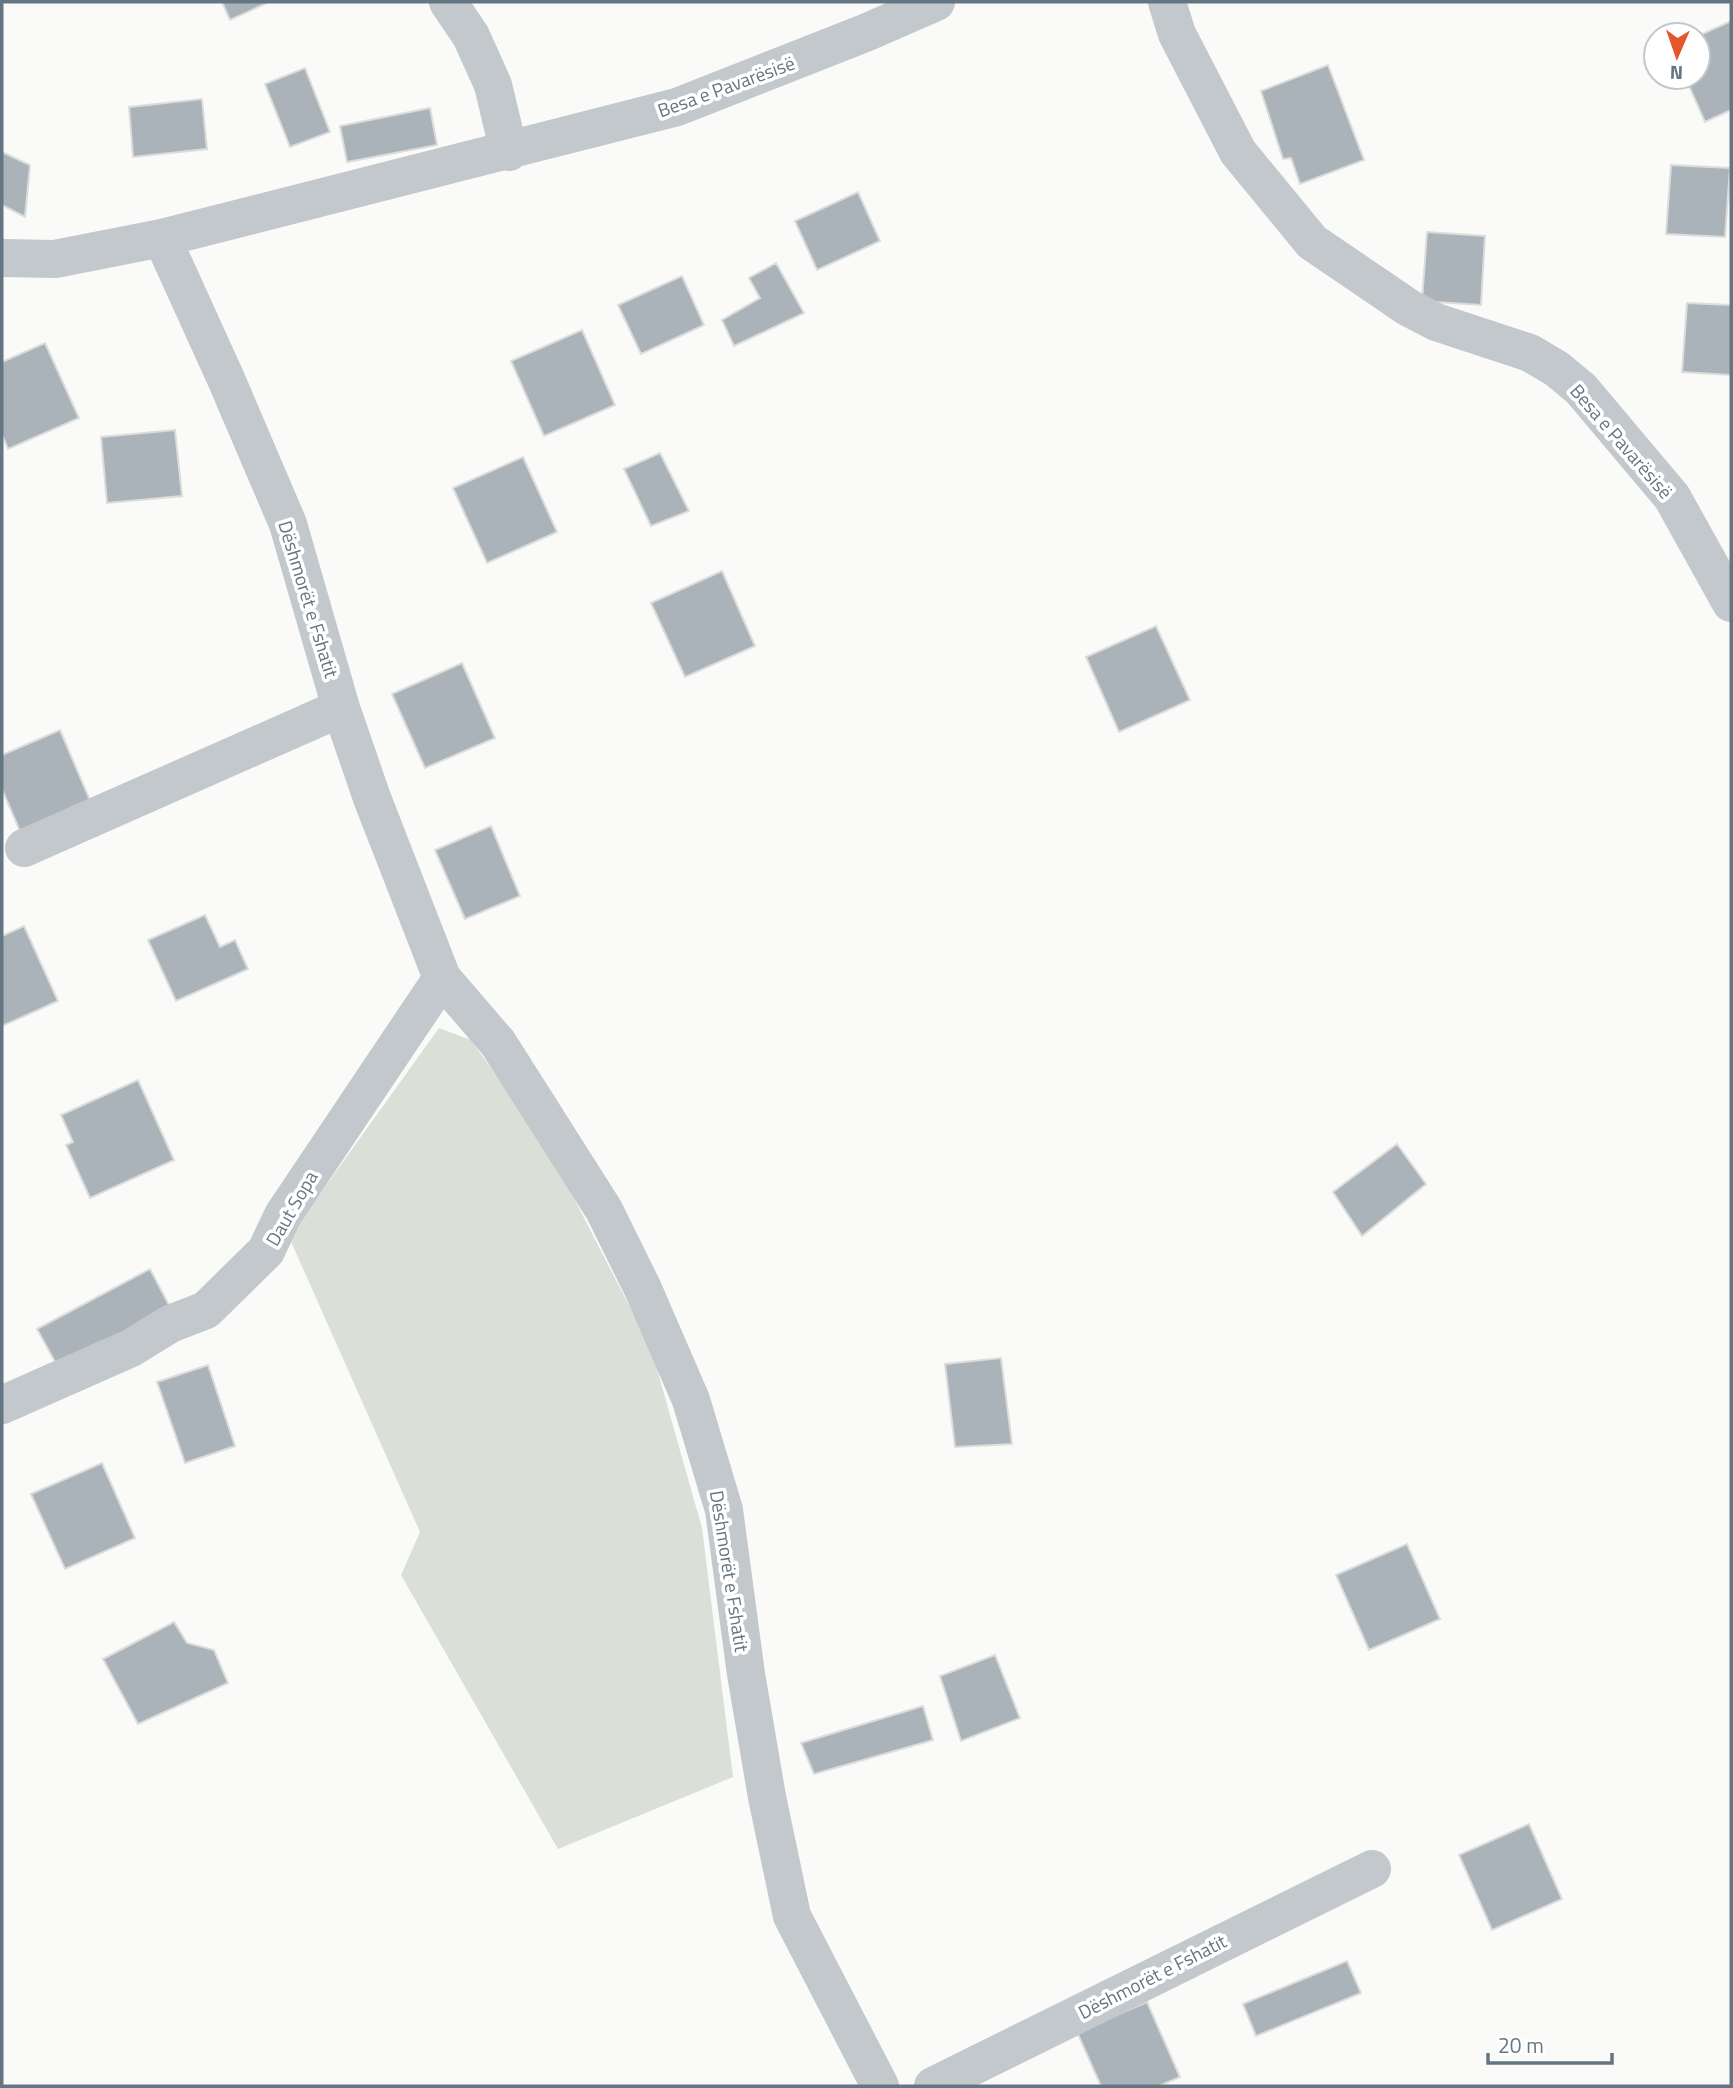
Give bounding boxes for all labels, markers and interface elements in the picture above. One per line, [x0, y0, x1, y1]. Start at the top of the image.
north arrow [1642, 21, 1712, 91]
street label: Besa e Pavarësisë [653, 48, 799, 124]
text: N [1669, 59, 1683, 88]
street label: Besa e Pavarësisë [1564, 377, 1680, 505]
street label: Dëshmorët e Fshatit [271, 517, 347, 682]
street label: Daut Sopa [258, 1165, 324, 1251]
street label: Dëshmorët e Fshatit [703, 1488, 757, 1654]
street label: Dëshmorët e Fshatit [1073, 1926, 1232, 2026]
scale bar [1488, 2022, 1612, 2066]
text: 20 m [1498, 2029, 1544, 2061]

